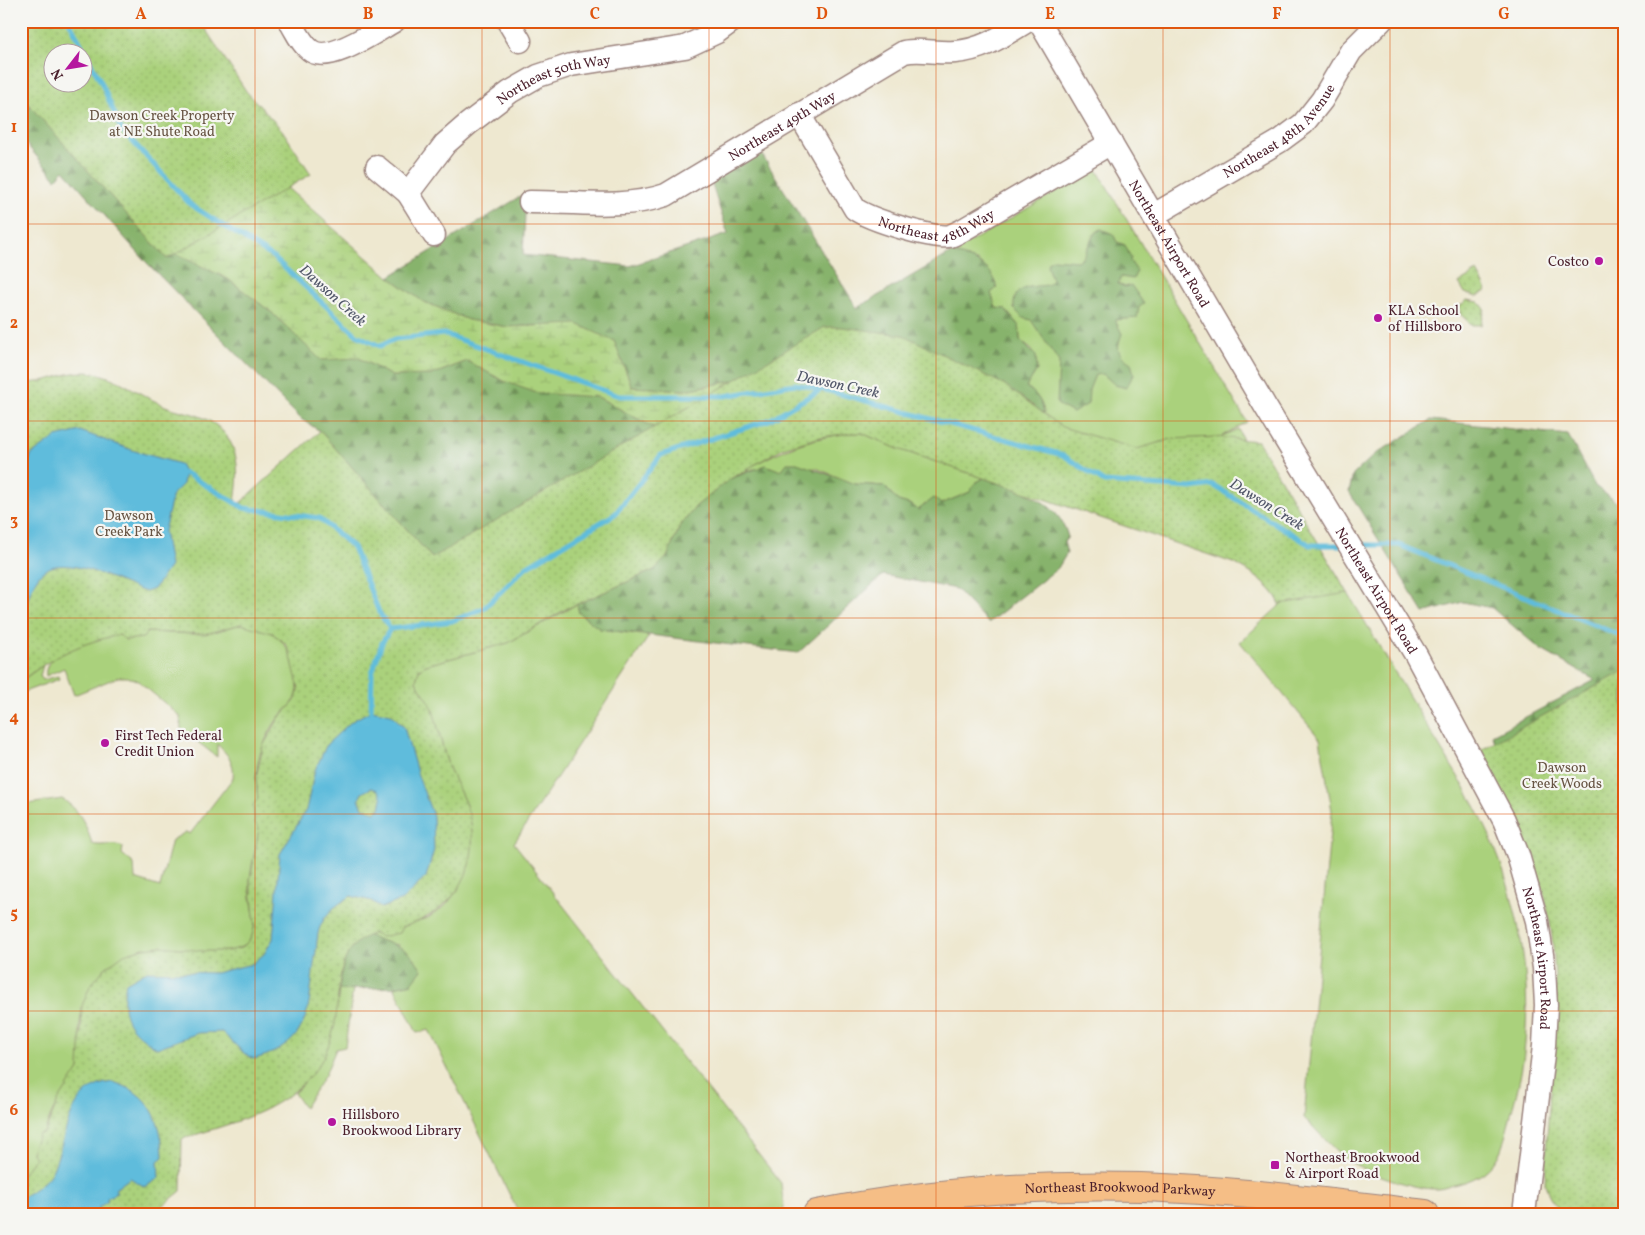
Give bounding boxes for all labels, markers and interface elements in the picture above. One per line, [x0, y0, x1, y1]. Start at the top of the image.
text: A [135, 4, 147, 26]
text: B [363, 4, 374, 26]
text: C [590, 4, 600, 26]
text: D [816, 4, 828, 26]
text: E [1045, 4, 1055, 26]
text: F [1272, 4, 1282, 26]
text: G [1498, 4, 1510, 26]
north arrow [42, 42, 92, 92]
street label: Northeast 50th Way [493, 51, 613, 110]
text: N [47, 65, 69, 83]
street label: Northeast 48th Avenue [1220, 81, 1341, 183]
street label: Northeast 49th Way [725, 87, 840, 166]
park label: Dawson Creek Property at NE Shute Road [89, 107, 235, 142]
text: 1 [11, 117, 17, 139]
street label: Northeast Airport Road [1123, 177, 1213, 312]
street label: Northeast 48th Way [875, 205, 999, 247]
place label: Costco [1548, 253, 1589, 272]
marker: Costco [1593, 255, 1605, 267]
water label: Dawson Creek [294, 260, 370, 332]
place label: KLA School of Hillsboro [1388, 302, 1462, 337]
marker: KLA School of Hillsboro [1372, 312, 1384, 324]
text: 2 [10, 313, 18, 335]
water label: Dawson Creek [795, 366, 881, 404]
water label: Dawson Creek [1225, 474, 1307, 536]
park label: Dawson Creek Park [95, 507, 163, 542]
text: 3 [10, 510, 18, 532]
street label: Northeast Airport Road [1330, 524, 1421, 658]
text: 4 [9, 707, 19, 729]
place label: First Tech Federal Credit Union [115, 727, 222, 762]
marker: First Tech Federal Credit Union [99, 737, 111, 749]
park label: Dawson Creek Woods [1522, 759, 1602, 794]
street label: Northeast Airport Road [1517, 885, 1554, 1030]
text: 5 [10, 903, 18, 925]
text: 6 [10, 1100, 19, 1122]
place label: Hillsboro Brookwood Library [342, 1106, 462, 1141]
marker: Hillsboro Brookwood Library [326, 1116, 338, 1128]
place label: Northeast Brookwood & Airport Road [1285, 1149, 1420, 1184]
marker: Northeast Brookwood & Airport Road [1269, 1159, 1281, 1171]
street label: Northeast Brookwood Parkway [1024, 1178, 1217, 1202]

